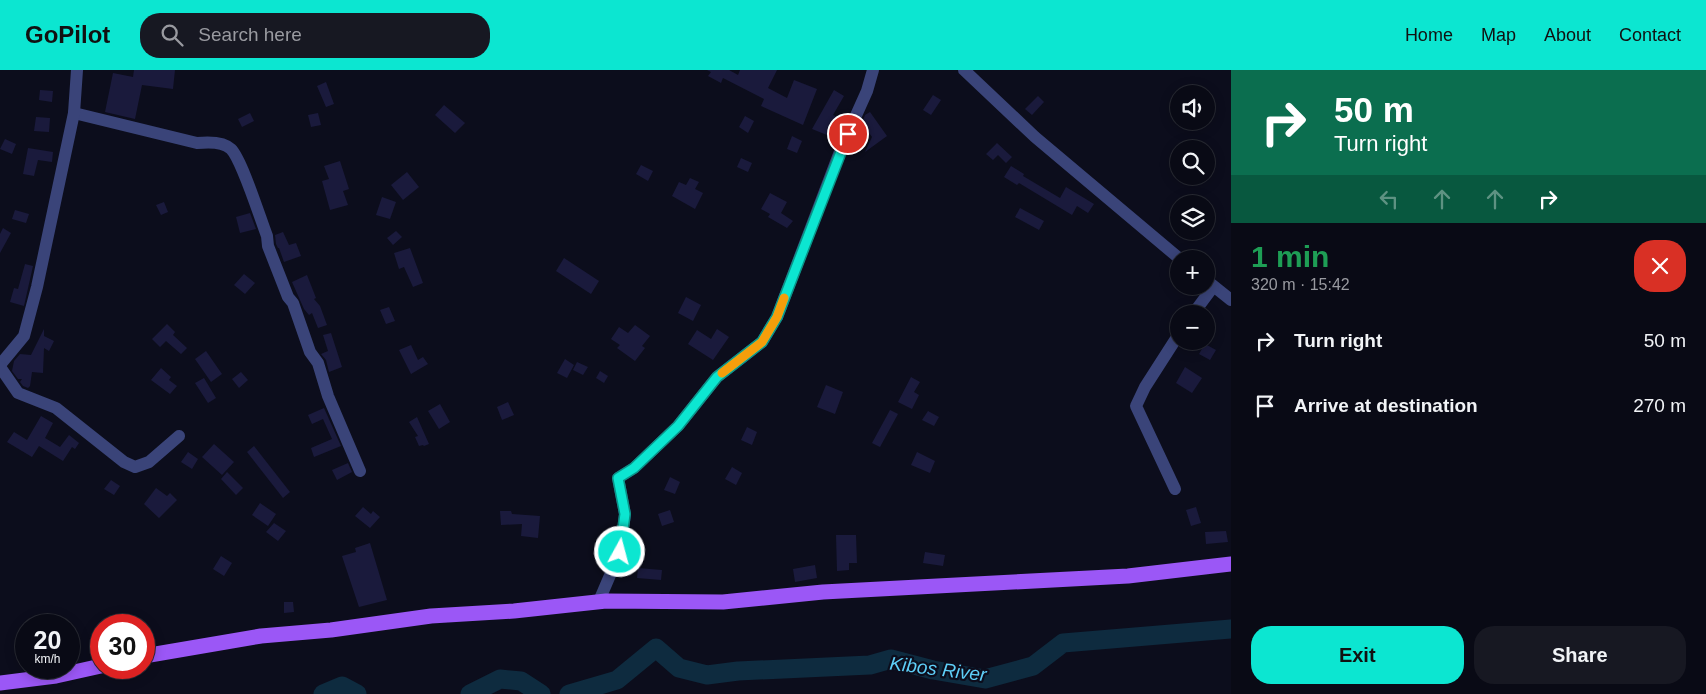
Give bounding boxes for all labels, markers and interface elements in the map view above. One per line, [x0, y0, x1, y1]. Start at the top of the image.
search box [140, 13, 490, 58]
text: GoPilot [25, 21, 110, 48]
icon: search [158, 21, 186, 49]
text: Search here [198, 24, 302, 45]
text: Home [1405, 25, 1453, 45]
text: Map [1481, 25, 1516, 45]
text: About [1544, 25, 1591, 45]
text: Contact [1619, 25, 1681, 45]
map controls [1170, 85, 1215, 350]
button: sound [1170, 85, 1215, 130]
icon: right [1251, 90, 1316, 155]
text: 50 m [1334, 90, 1414, 129]
pin [827, 113, 869, 155]
icon: arrive [834, 120, 862, 148]
text: Turn right [1334, 131, 1427, 156]
button: search [1170, 140, 1215, 185]
icon: left [1375, 185, 1403, 213]
icon: ahead [1428, 185, 1456, 213]
icon: ahead [1481, 185, 1509, 213]
icon: right [1534, 185, 1562, 213]
button: layers [1170, 195, 1215, 240]
text: 1 min [1251, 240, 1329, 273]
button: close [1634, 240, 1686, 292]
button: + [1170, 250, 1215, 295]
text: 320 m · 15:42 [1251, 276, 1350, 293]
button: − [1170, 305, 1215, 350]
icon: right [1251, 327, 1279, 355]
text: Turn right [1294, 330, 1382, 351]
text: 50 m [1644, 330, 1686, 351]
icon: arrive [1251, 392, 1279, 420]
text: Arrive at destination [1294, 395, 1478, 416]
text: 270 m [1633, 395, 1686, 416]
position arrow [593, 525, 645, 577]
speed limit sign: 30 [90, 614, 155, 679]
text: 20 [34, 626, 61, 654]
button: Exit [1251, 626, 1464, 684]
button: Share [1474, 626, 1686, 684]
text: km/h [34, 652, 61, 666]
water label: Kibos River [889, 653, 988, 685]

